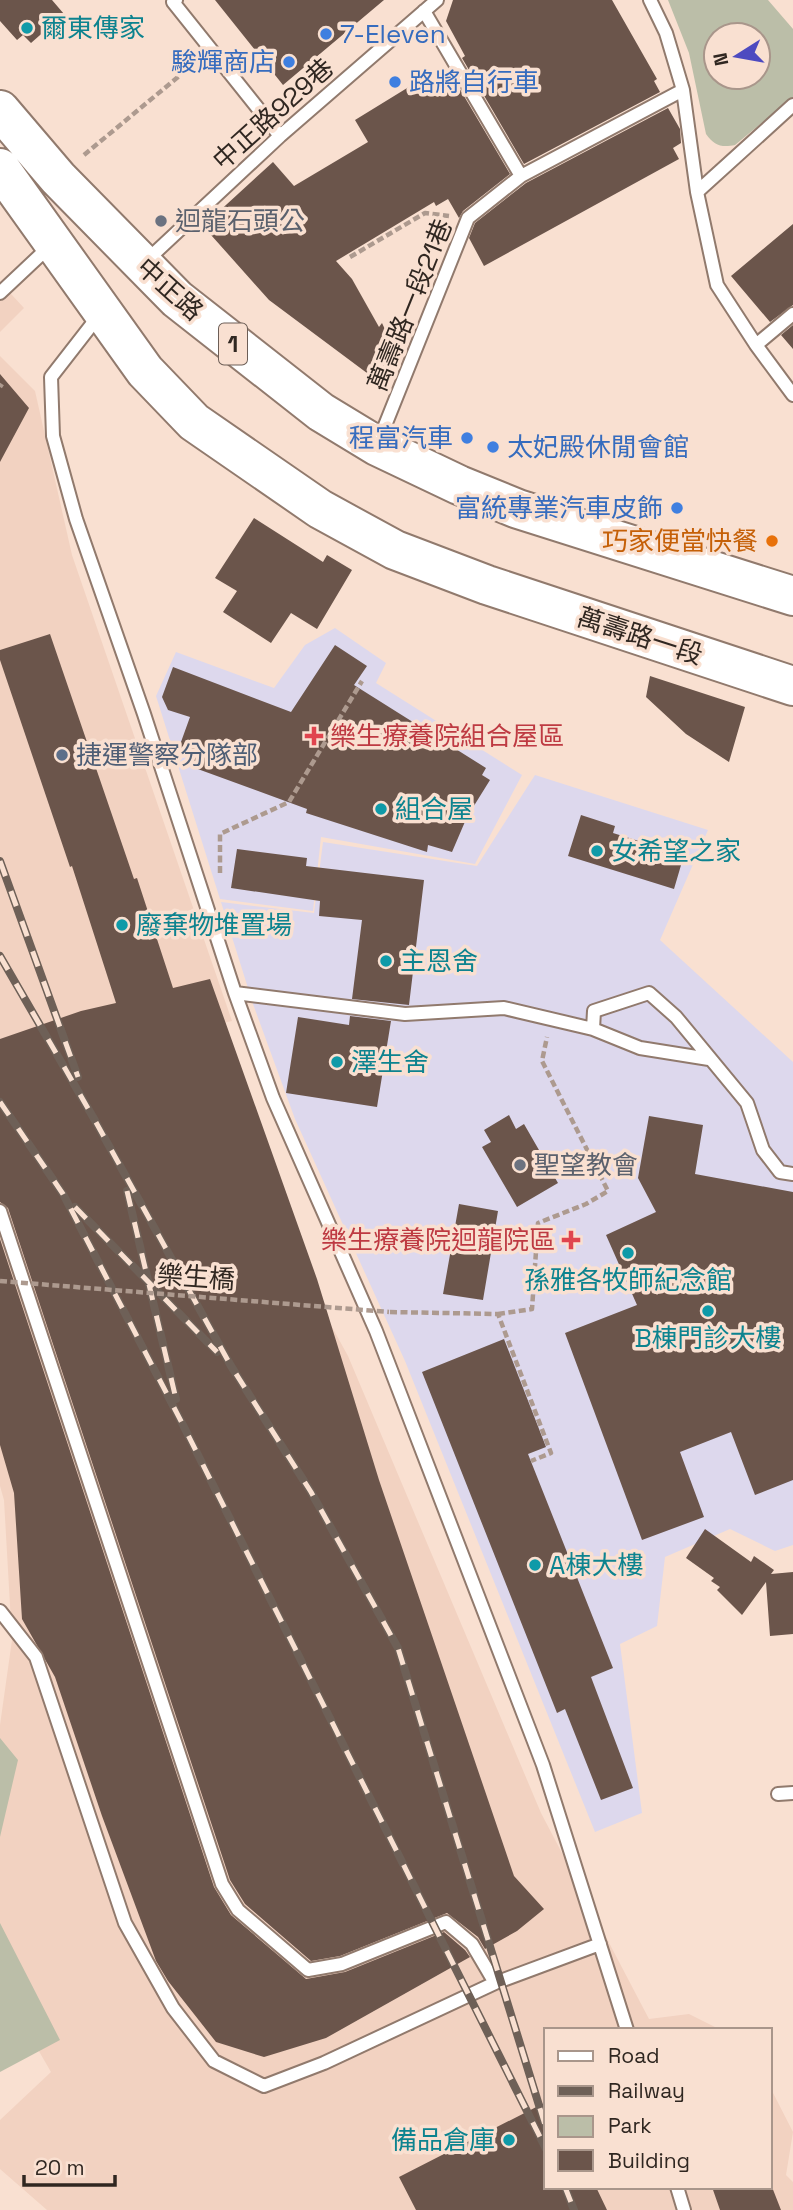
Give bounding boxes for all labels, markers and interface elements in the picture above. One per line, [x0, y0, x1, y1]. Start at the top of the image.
place label: 爾東傳家 [41, 11, 145, 45]
place label: 7-Eleven [340, 17, 446, 51]
marker: 爾東傳家 [19, 20, 35, 36]
north arrow [702, 21, 772, 91]
marker: 7-Eleven [318, 26, 334, 42]
place label: 駿輝商店 [171, 45, 275, 79]
street label: 中正路929巷 [205, 51, 341, 177]
text: N [707, 51, 734, 68]
marker: 駿輝商店 [281, 54, 297, 70]
place label: 路將自行車 [409, 65, 539, 99]
marker: 路將自行車 [387, 74, 403, 90]
place label: 迴龍石頭公 [175, 204, 305, 238]
marker: 迴龍石頭公 [153, 213, 169, 229]
street label: 萬壽路一段21巷 [360, 214, 460, 396]
street label: 中正路 [130, 250, 210, 328]
road number: 1 [219, 324, 247, 365]
place label: 程富汽車 [349, 421, 453, 455]
marker: 程富汽車 [459, 430, 475, 446]
place label: 太妃殿休閒會館 [507, 430, 689, 464]
marker: 太妃殿休閒會館 [485, 439, 501, 455]
place label: 富統專業汽車皮飾 [455, 491, 663, 525]
marker: 富統專業汽車皮飾 [669, 500, 685, 516]
place label: 巧家便當快餐 [602, 524, 758, 558]
marker: 巧家便當快餐 [764, 533, 780, 549]
street label: 萬壽路一段 [573, 600, 707, 672]
place label: 樂生療養院組合屋區 [330, 719, 564, 753]
marker: 樂生療養院組合屋區 [304, 726, 324, 746]
place label: 捷運警察分隊部 [76, 738, 258, 772]
marker: 捷運警察分隊部 [54, 747, 70, 763]
place label: 組合屋 [395, 792, 473, 826]
marker: 組合屋 [373, 801, 389, 817]
place label: 女希望之家 [611, 834, 741, 868]
marker: 女希望之家 [589, 843, 605, 859]
place label: 廢棄物堆置場 [136, 908, 292, 942]
marker: 廢棄物堆置場 [114, 917, 130, 933]
place label: 主恩舍 [400, 944, 478, 978]
marker: 主恩舍 [378, 953, 394, 969]
place label: 澤生舍 [351, 1045, 429, 1079]
marker: 澤生舍 [329, 1054, 345, 1070]
place label: 聖望教會 [534, 1148, 638, 1182]
marker: 聖望教會 [512, 1157, 528, 1173]
place label: 樂生療養院迴龍院區 [321, 1223, 555, 1257]
marker: 樂生療養院迴龍院區 [561, 1230, 581, 1250]
marker: 孫雅各牧師紀念館 [620, 1245, 636, 1261]
street label: 樂生橋 [156, 1257, 236, 1297]
place label: 孫雅各牧師紀念館 [524, 1263, 732, 1297]
marker: B棟門診大樓 [700, 1303, 716, 1319]
place label: B棟門診大樓 [634, 1321, 782, 1355]
place label: A棟大樓 [549, 1548, 643, 1582]
marker: A棟大樓 [527, 1557, 543, 1573]
legend [544, 2028, 772, 2189]
text: Road [608, 2042, 660, 2069]
text: Railway [608, 2077, 685, 2104]
text: Park [608, 2112, 652, 2139]
place label: 備品倉庫 [391, 2123, 495, 2157]
marker: 備品倉庫 [501, 2132, 517, 2148]
scale bar [24, 2144, 116, 2188]
text: Building [608, 2147, 690, 2174]
text: 20 m [35, 2154, 85, 2181]

